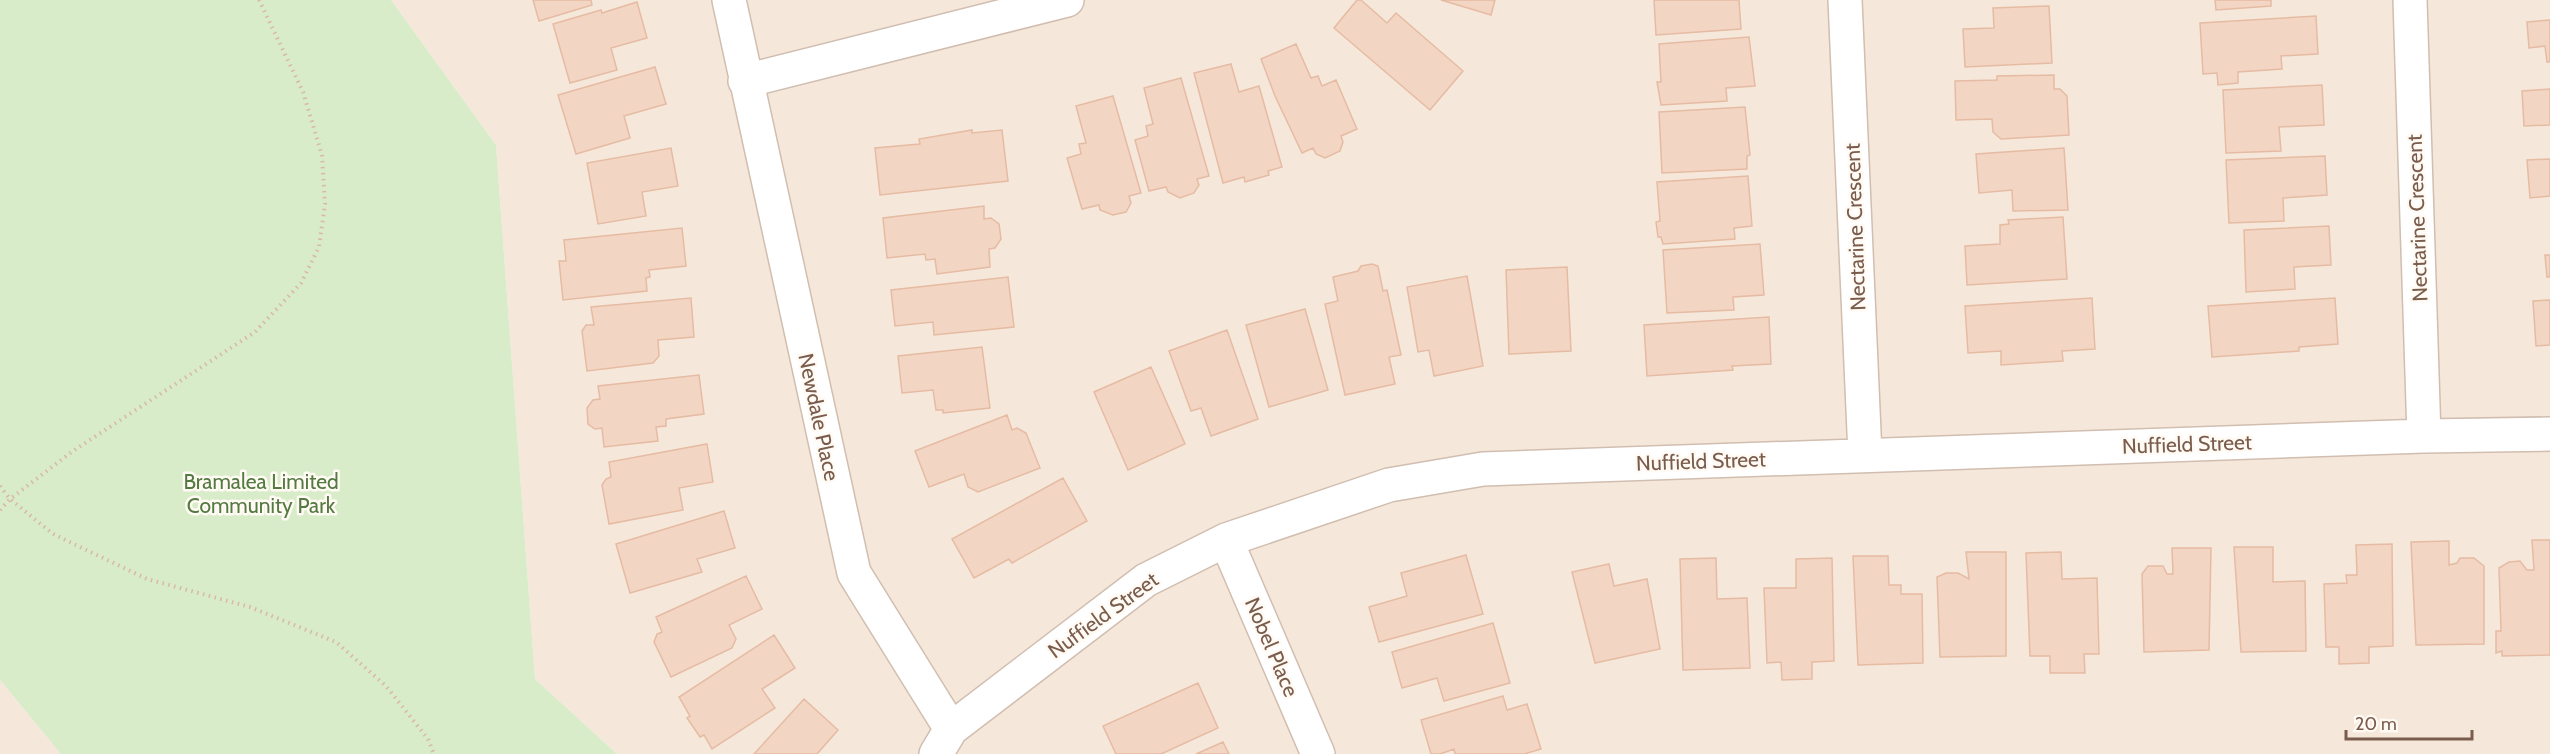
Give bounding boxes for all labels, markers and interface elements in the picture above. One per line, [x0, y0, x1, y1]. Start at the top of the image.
street label: Nectarine Crescent [2402, 134, 2432, 302]
street label: Nectarine Crescent [1840, 143, 1870, 311]
street label: Newdale Place [793, 351, 845, 483]
street label: Nuffield Street [2122, 429, 2252, 459]
street label: Nuffield Street [1636, 446, 1766, 476]
park label: Bramalea Limited Community Park [183, 469, 339, 518]
street label: Nuffield Street [1043, 567, 1163, 663]
street label: Nobel Place [1240, 594, 1304, 701]
scale bar [2346, 703, 2472, 741]
text: 20 m [2355, 713, 2397, 735]

